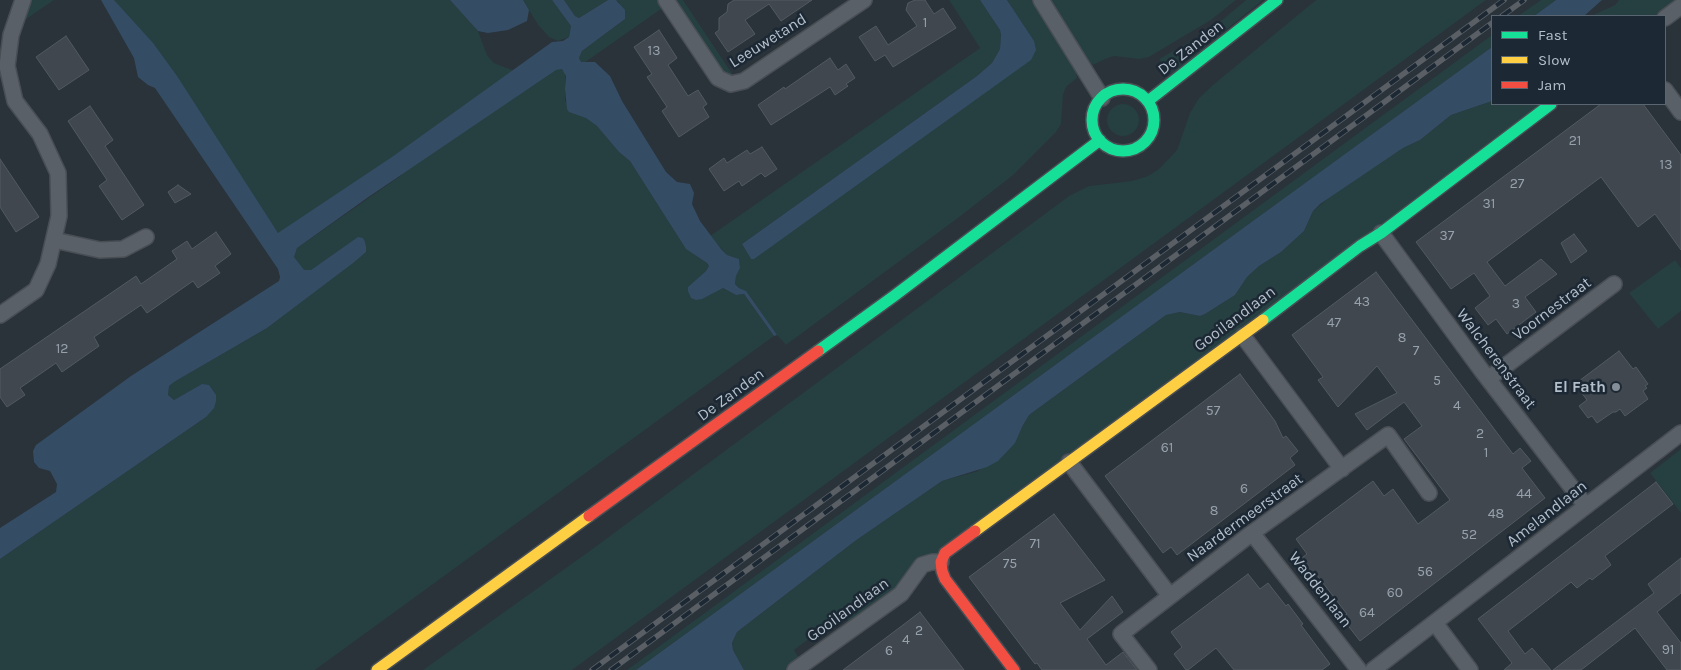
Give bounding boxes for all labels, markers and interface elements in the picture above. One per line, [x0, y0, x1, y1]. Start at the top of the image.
street label: Leeuwetand [726, 10, 810, 72]
house number: 1 [923, 15, 927, 31]
legend [1491, 15, 1666, 105]
street label: De Zanden [1154, 16, 1228, 80]
text: Fast [1538, 26, 1567, 44]
house number: 13 [648, 43, 660, 59]
text: Slow [1538, 51, 1570, 69]
text: Jam [1538, 76, 1566, 94]
house number: 21 [1569, 133, 1581, 149]
house number: 13 [1660, 157, 1672, 173]
house number: 27 [1510, 176, 1524, 192]
house number: 31 [1483, 196, 1495, 212]
house number: 37 [1440, 228, 1454, 244]
street label: Voornestraat [1509, 273, 1595, 345]
street label: Gooilandlaan [1191, 282, 1279, 356]
house number: 43 [1354, 294, 1370, 310]
house number: 3 [1512, 296, 1520, 312]
street label: Walcherenstraat [1452, 305, 1540, 413]
house number: 47 [1327, 315, 1341, 331]
house number: 8 [1398, 330, 1406, 346]
house number: 12 [56, 341, 68, 357]
house number: 7 [1413, 343, 1419, 359]
street label: De Zanden [694, 364, 768, 426]
house number: 5 [1433, 373, 1441, 389]
place label: El Fath [1554, 377, 1606, 397]
marker: El Fath [1610, 381, 1622, 393]
house number: 4 [1453, 398, 1461, 414]
house number: 57 [1206, 403, 1220, 419]
house number: 2 [1476, 426, 1484, 442]
house number: 61 [1161, 440, 1173, 456]
house number: 1 [1484, 445, 1488, 461]
street label: Naardermeerstraat [1183, 469, 1307, 567]
street label: Amelandlaan [1503, 477, 1591, 551]
house number: 6 [1240, 481, 1248, 497]
house number: 44 [1516, 486, 1532, 502]
house number: 8 [1210, 503, 1218, 519]
house number: 48 [1488, 506, 1504, 522]
house number: 52 [1461, 527, 1477, 543]
house number: 71 [1029, 536, 1041, 552]
street label: Waddenlaan [1284, 548, 1356, 632]
house number: 75 [1003, 556, 1017, 572]
house number: 56 [1417, 564, 1433, 580]
street label: Gooilandlaan [803, 574, 893, 646]
house number: 60 [1387, 585, 1403, 601]
house number: 64 [1359, 605, 1375, 621]
house number: 2 [915, 623, 923, 639]
house number: 4 [902, 632, 910, 648]
house number: 91 [1662, 642, 1674, 658]
house number: 6 [885, 643, 893, 659]

